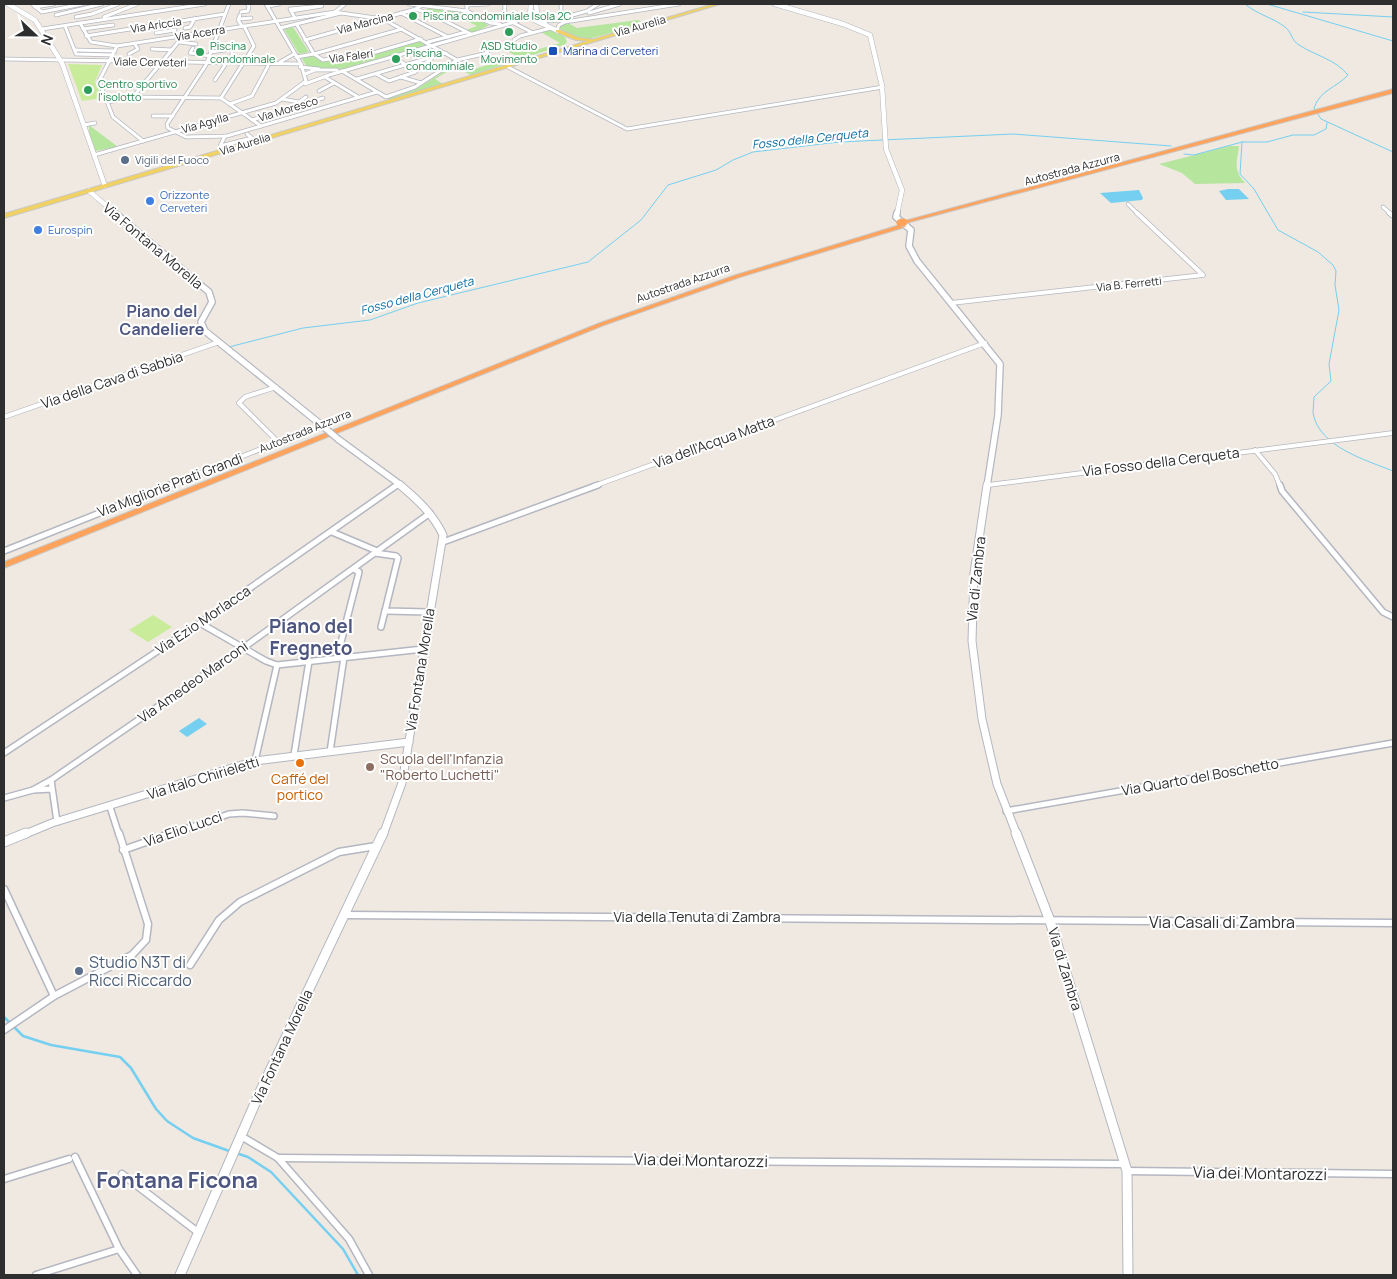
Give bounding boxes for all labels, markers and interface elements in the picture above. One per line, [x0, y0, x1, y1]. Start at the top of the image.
street label: Via Marcina [335, 8, 395, 37]
place label: Piscina condominiale Isola 2C [423, 8, 572, 23]
north arrow [10, 10, 60, 60]
marker: Piscina condominiale Isola 2C [407, 10, 419, 22]
street label: Via Aurelia [613, 11, 667, 40]
street label: Via Ariccia [129, 13, 182, 36]
street label: Via Acerra [174, 21, 226, 44]
marker: ASD Studio Movimento [503, 26, 515, 38]
text: N [37, 32, 58, 48]
place label: Piscina condominale [210, 38, 276, 66]
place label: ASD Studio Movimento [481, 38, 538, 66]
place label: Marina di Cerveteri [563, 43, 658, 58]
street label: Via Faleri [328, 45, 374, 66]
place label: Piscina condominiale [406, 45, 475, 73]
marker: Marina di Cerveteri [547, 45, 559, 57]
marker: Piscina condominale [194, 46, 206, 58]
street label: Viale Cerveteri [113, 53, 187, 70]
marker: Piscina condominiale [390, 53, 402, 65]
place label: Centro sportivo l'isolotto [98, 76, 178, 104]
marker: Centro sportivo l'isolotto [82, 84, 94, 96]
street label: Via Moresco [256, 92, 320, 125]
street label: Via Agylla [180, 109, 230, 136]
water label: Fosso della Cerqueta [751, 124, 870, 153]
street label: Via Aurelia [218, 129, 272, 158]
street label: Autostrada Azzurra [1023, 149, 1121, 188]
place label: Vigili del Fuoco [135, 152, 210, 167]
marker: Vigili del Fuoco [119, 154, 131, 166]
place label: Orizzonte Cerveteri [160, 187, 210, 215]
marker: Orizzonte Cerveteri [144, 195, 156, 207]
street label: Via Fontana Morella [99, 198, 207, 293]
place label: Eurospin [48, 222, 93, 237]
marker: Eurospin [32, 224, 44, 236]
street label: Autostrada Azzurra [634, 259, 732, 306]
water label: Fosso della Cerqueta [358, 272, 477, 319]
street label: Via B. Ferretti [1096, 273, 1162, 294]
district label: Piano del Candeliere [120, 300, 205, 340]
street label: Via della Cava di Sabbia [38, 346, 185, 413]
street label: Autostrada Azzurra [257, 405, 353, 456]
street label: Via dell'Acqua Matta [651, 411, 777, 472]
street label: Via Fosso della Cerqueta [1081, 442, 1240, 481]
street label: Via Migliorie Prati Grandi [94, 448, 245, 521]
street label: Via di Zambra [962, 535, 989, 622]
street label: Via Ezio Morlacca [151, 581, 254, 658]
street label: Via Fontana Morella [400, 607, 439, 733]
district label: Piano del Fregneto [269, 613, 353, 661]
street label: Via Amedeo Marconi [134, 636, 252, 727]
place label: Scuola dell'Infanzia "Roberto Luchetti" [380, 749, 503, 784]
street label: Via Italo Chirieletti [144, 751, 261, 804]
street label: Via Quarto del Boschetto [1120, 753, 1280, 800]
marker: Caffé del portico [294, 757, 306, 769]
marker: Scuola dell'Infanzia "Roberto Luchetti" [364, 761, 376, 773]
place label: Caffé del portico [271, 769, 329, 804]
street label: Via Elio Lucci [141, 806, 224, 851]
street label: Via della Tenuta di Zambra [613, 907, 781, 926]
street label: Via Casali di Zambra [1149, 911, 1295, 933]
street label: Via di Zambra [1044, 925, 1087, 1012]
place label: Studio N3T di Ricci Riccardo [89, 951, 192, 991]
marker: Studio N3T di Ricci Riccardo [73, 965, 85, 977]
street label: Via Fontana Morella [246, 986, 317, 1108]
street label: Via dei Montarozzi [634, 1148, 768, 1172]
street label: Via dei Montarozzi [1193, 1161, 1327, 1185]
district label: Fontana Ficona [96, 1165, 258, 1195]

